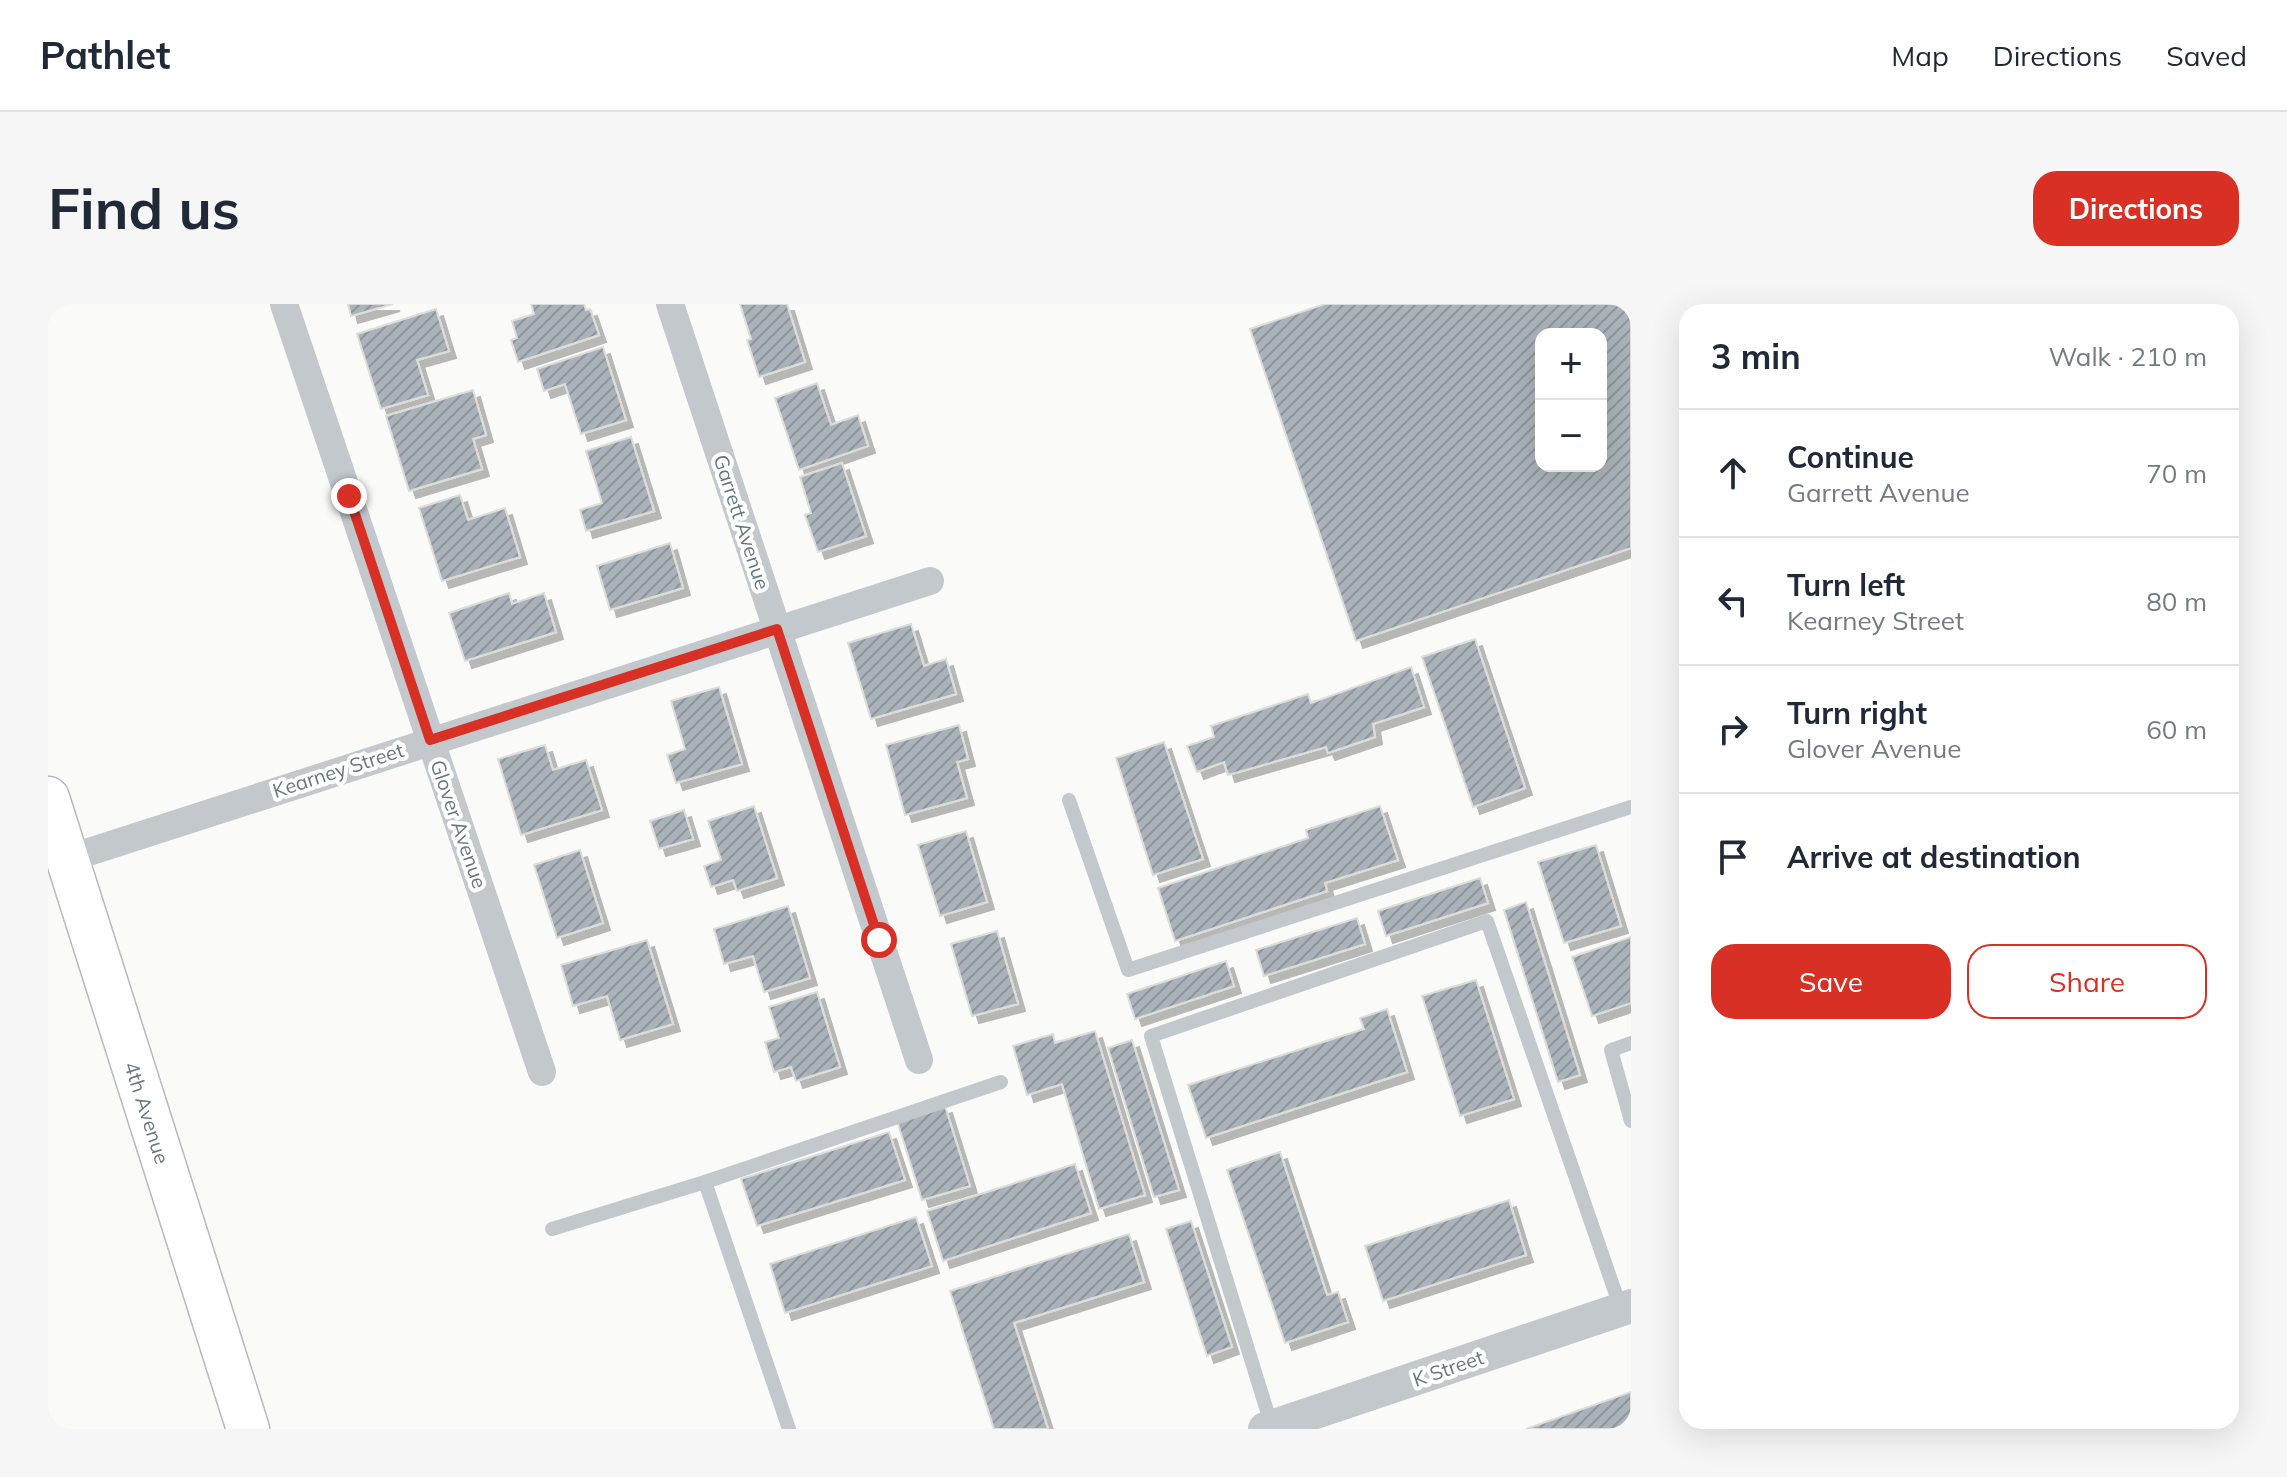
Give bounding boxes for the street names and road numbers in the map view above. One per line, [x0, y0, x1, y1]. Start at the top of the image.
street label: Garrett Avenue [708, 451, 776, 593]
street label: Kearney Street [269, 737, 407, 803]
street label: Glover Avenue [425, 757, 493, 891]
street label: 4th Avenue [120, 1058, 176, 1167]
street label: K Street [1409, 1344, 1487, 1392]

